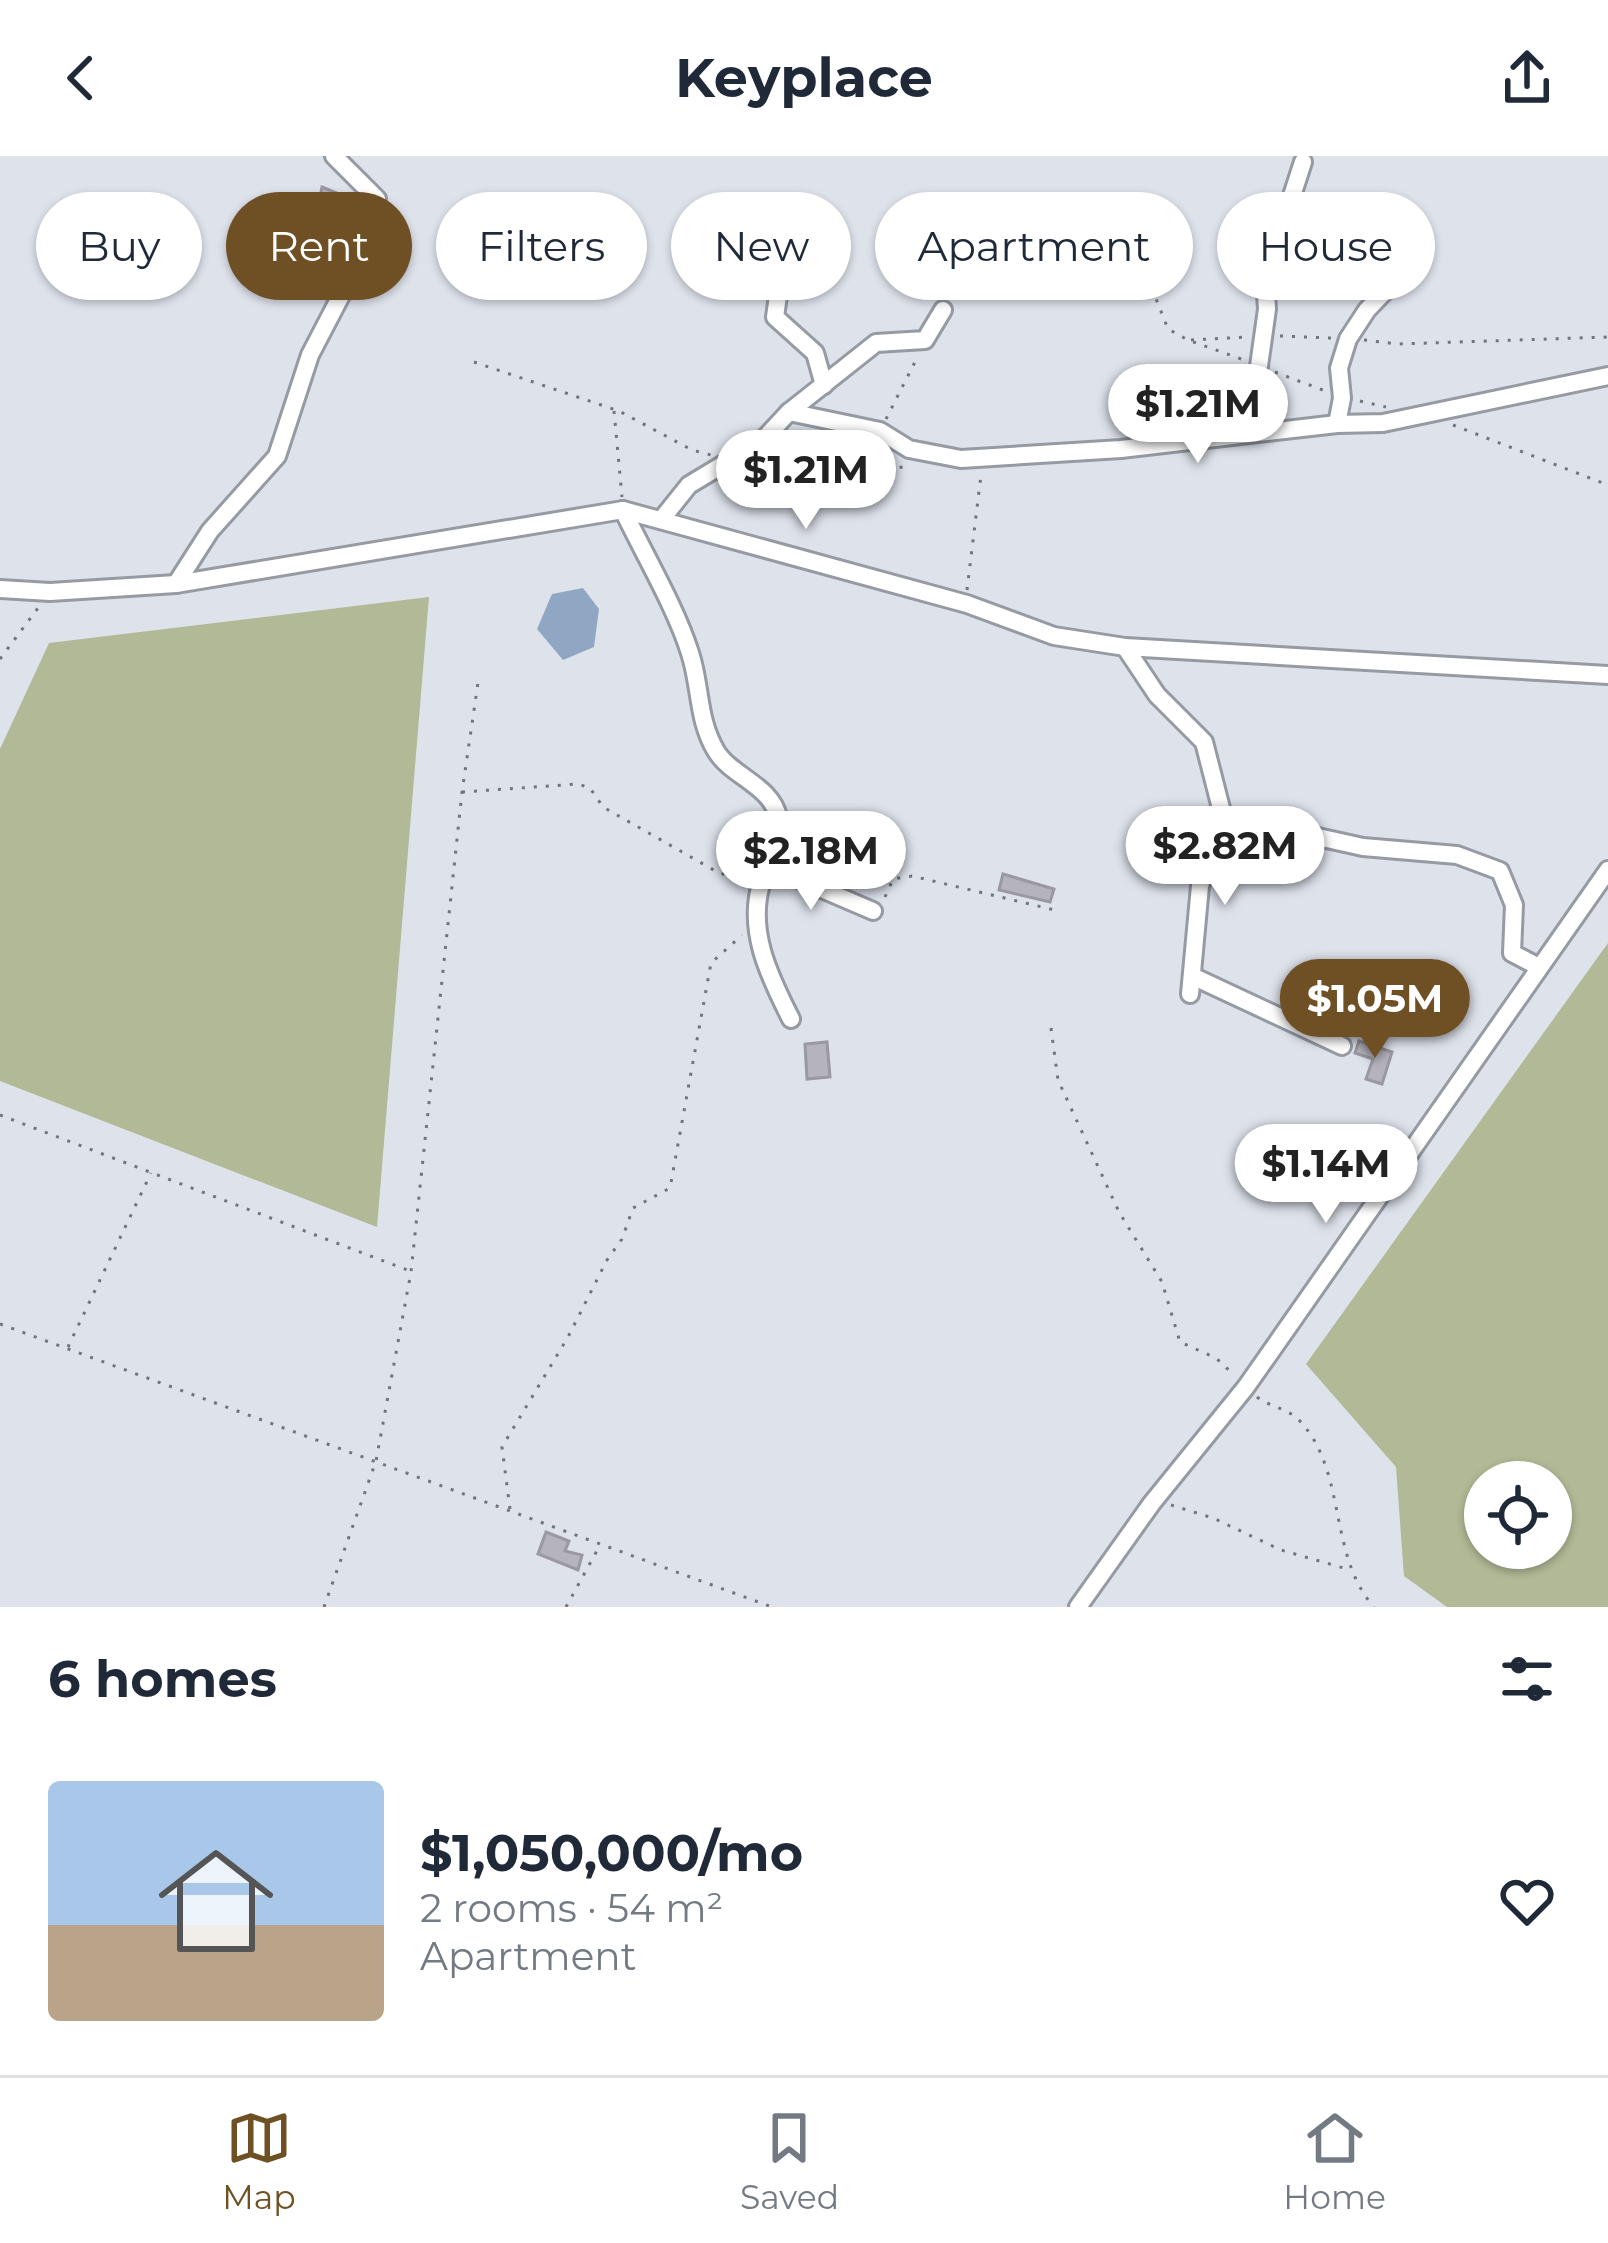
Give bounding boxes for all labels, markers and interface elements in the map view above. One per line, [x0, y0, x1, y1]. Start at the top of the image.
icon: back [48, 45, 114, 111]
text: Keyplace [675, 45, 933, 111]
icon: share [1494, 45, 1560, 111]
chip: Buy [36, 192, 202, 300]
chip: Rent [226, 192, 412, 300]
chip: Filters [436, 192, 647, 300]
chip: New [671, 192, 851, 300]
chip: Apartment [875, 192, 1193, 300]
chip: House [1217, 192, 1435, 300]
pin: $1.21M [1100, 364, 1296, 466]
text: $1.21M [1135, 379, 1261, 427]
pin: $1.21M [708, 430, 904, 532]
text: $1.21M [743, 445, 869, 493]
pin: $2.82M [1127, 806, 1323, 908]
pin: $2.18M [713, 811, 909, 913]
text: $2.82M [1153, 821, 1297, 869]
text: $2.18M [743, 826, 879, 874]
pin: $1.05M [1277, 959, 1473, 1061]
text: $1.05M [1307, 974, 1443, 1022]
pin: $1.14M [1228, 1124, 1424, 1226]
text: $1.14M [1262, 1139, 1390, 1187]
map controls [1464, 1461, 1572, 1569]
button: locate [1464, 1461, 1572, 1569]
icon: filters [1494, 1646, 1560, 1712]
text: 6 homes [48, 1648, 277, 1710]
text: $1,050,000/mo [420, 1822, 803, 1884]
icon: home [144, 1829, 288, 1973]
icon: heart [1494, 1868, 1560, 1934]
text: 2 rooms · 54 m² [420, 1884, 723, 1932]
text: Apartment [420, 1932, 636, 1980]
tab: Map [222, 2105, 296, 2217]
tab: Saved [740, 2105, 839, 2217]
tab: Home [1283, 2105, 1386, 2217]

